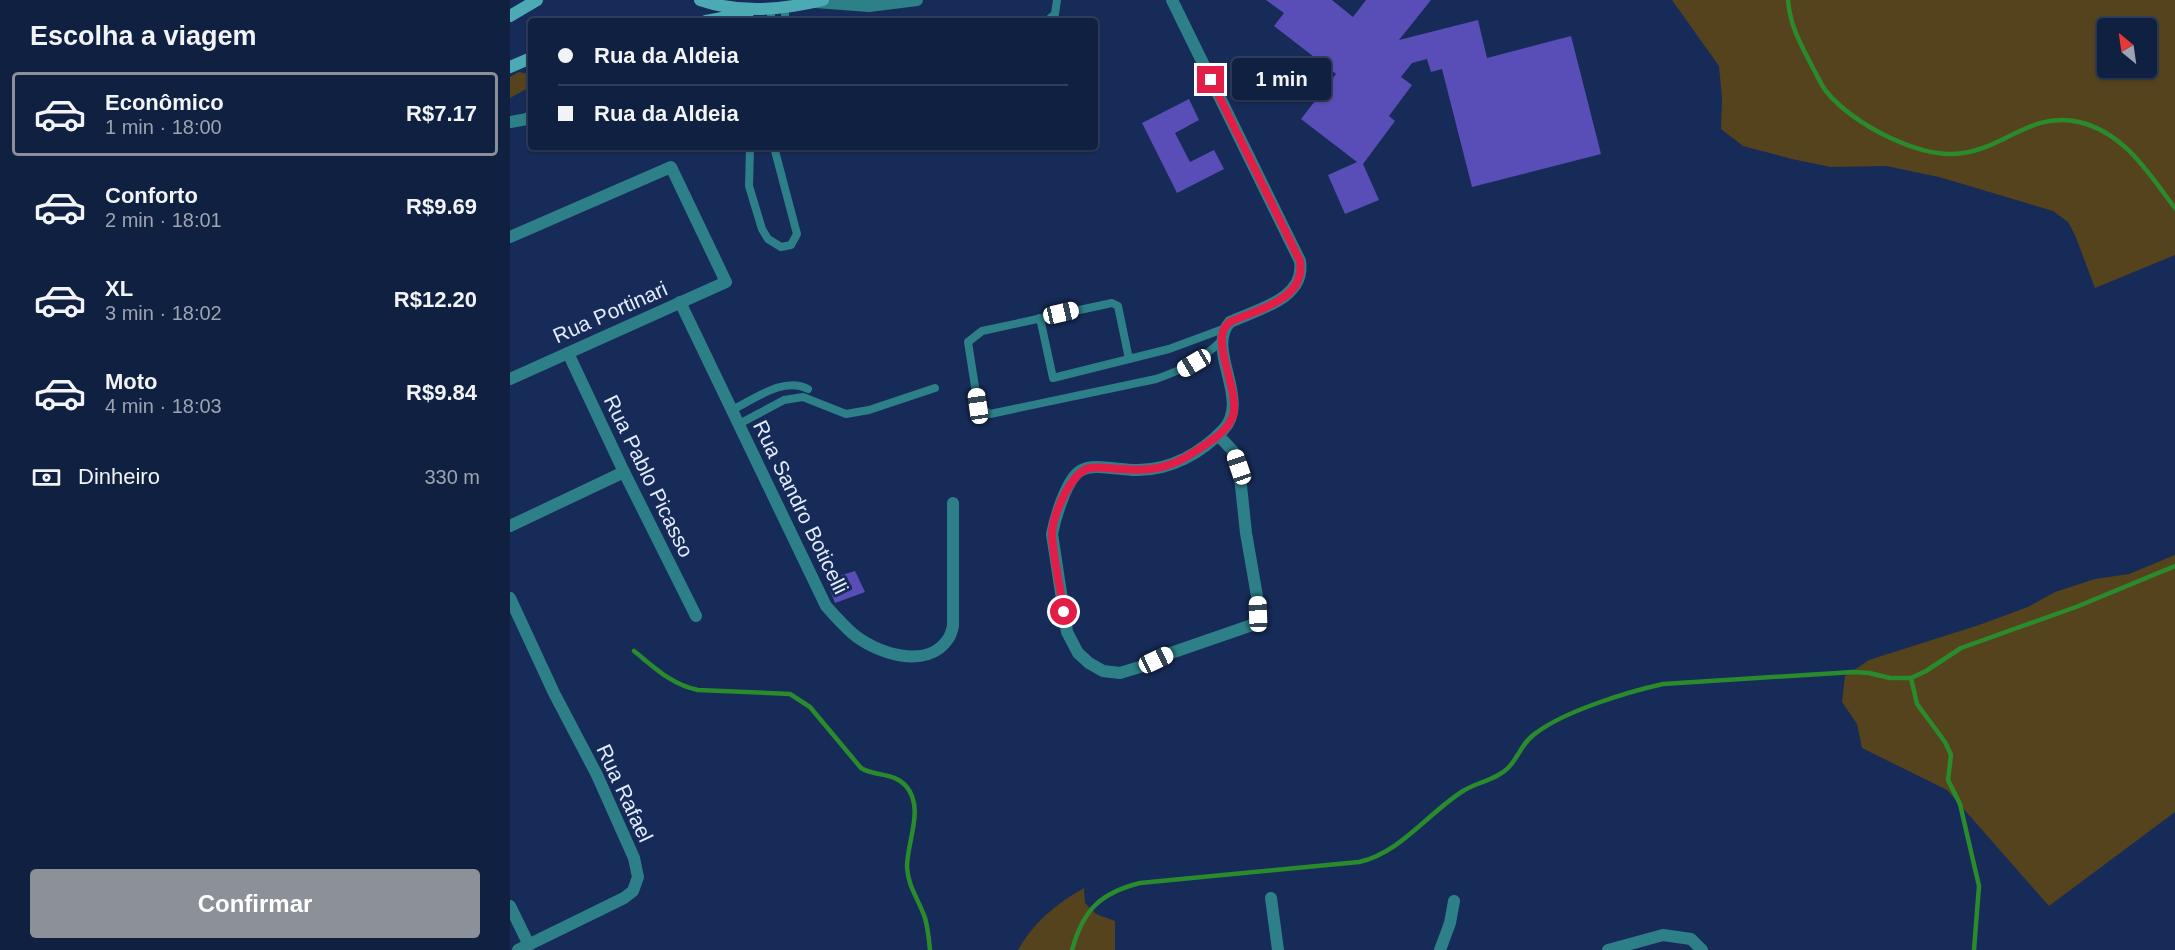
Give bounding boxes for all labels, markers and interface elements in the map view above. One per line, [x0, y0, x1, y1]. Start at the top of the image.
north arrow [2097, 18, 2157, 78]
map controls [2097, 18, 2157, 78]
text: Escolha a viagem [30, 21, 257, 51]
text: Rua da Aldeia [594, 43, 739, 68]
callout: 1 min [1232, 59, 1331, 101]
route end [1197, 66, 1224, 93]
text: 1 min [1255, 68, 1308, 90]
icon: car [33, 87, 87, 141]
text: Econômico [105, 90, 224, 115]
text: R$7.17 [406, 101, 477, 126]
text: Rua da Aldeia [594, 101, 739, 126]
text: 1 min · 18:00 [105, 116, 222, 138]
icon: car [33, 180, 87, 234]
text: Conforto [105, 183, 198, 208]
text: R$9.69 [406, 194, 477, 219]
text: 2 min · 18:01 [105, 209, 222, 231]
icon: car [33, 273, 87, 327]
text: XL [105, 276, 133, 301]
street label: Rua Portinari [549, 277, 671, 347]
text: R$12.20 [394, 287, 477, 312]
car [1041, 300, 1081, 326]
text: 3 min · 18:02 [105, 302, 222, 324]
car [1174, 346, 1214, 380]
icon: car [33, 366, 87, 420]
text: Moto [105, 369, 158, 394]
text: R$9.84 [406, 380, 477, 405]
car [967, 387, 989, 425]
street label: Rua Pablo Picasso [600, 391, 698, 561]
text: 4 min · 18:03 [105, 395, 222, 417]
street label: Rua Sandro Boticelli [749, 416, 853, 598]
car [1225, 447, 1253, 487]
icon: cash [30, 461, 63, 494]
text: Dinheiro [78, 464, 160, 489]
text: 330 m [424, 466, 480, 488]
car [1248, 596, 1268, 632]
route start [1050, 598, 1077, 625]
car [1136, 644, 1176, 676]
street label: Rua Rafael [592, 741, 658, 845]
button: Confirmar [30, 869, 480, 938]

